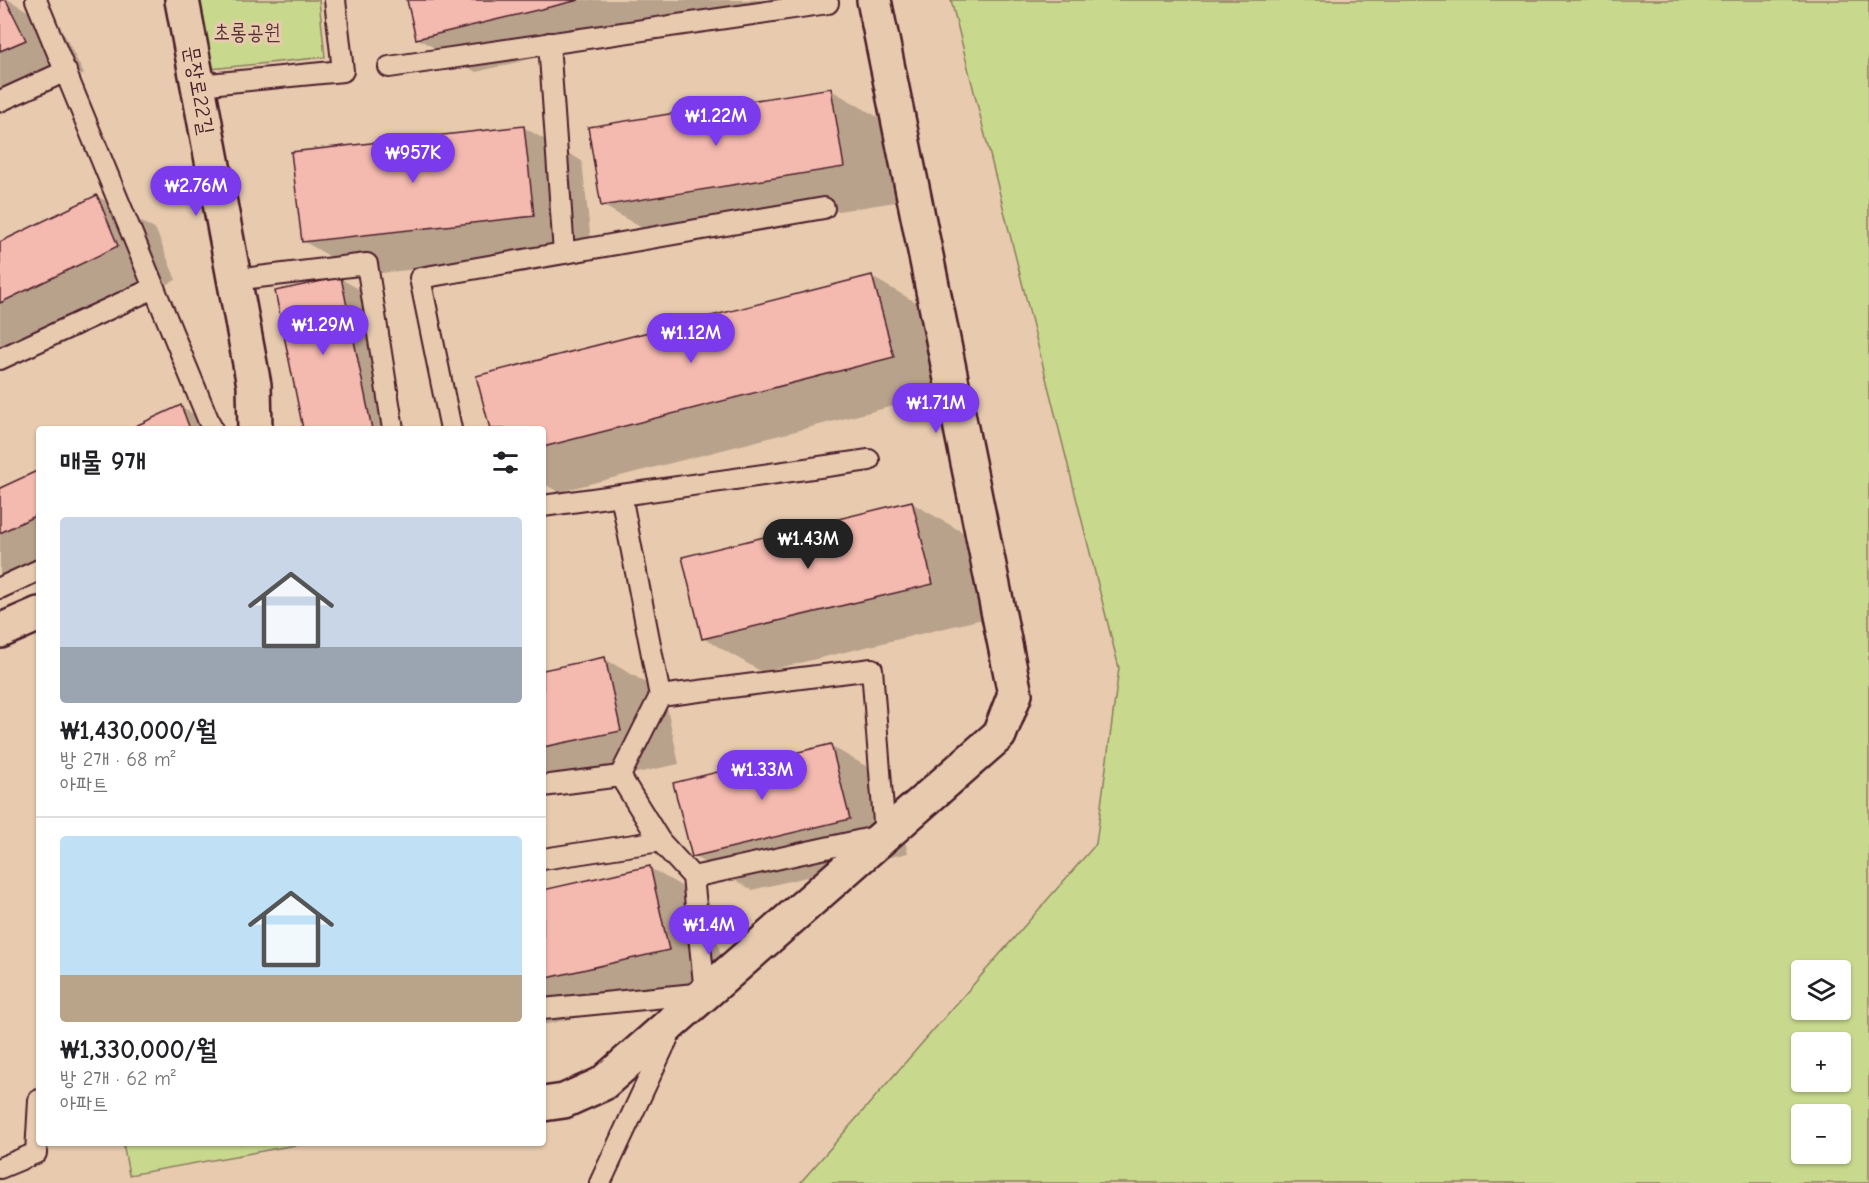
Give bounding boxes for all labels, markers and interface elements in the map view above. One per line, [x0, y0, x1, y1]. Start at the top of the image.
park label: 초롱공원 [213, 20, 281, 44]
street label: 문장로22길 [179, 44, 219, 136]
pin: ₩1.22M [667, 96, 765, 147]
text: ₩1.22M [685, 104, 747, 127]
pin: ₩957K [371, 133, 455, 184]
text: ₩957K [385, 141, 441, 164]
pin: ₩2.76M [147, 166, 245, 217]
text: ₩2.76M [164, 174, 228, 197]
pin: ₩1.29M [274, 305, 372, 356]
text: ₩1.29M [292, 313, 354, 336]
pin: ₩1.12M [642, 313, 740, 364]
text: ₩1.12M [661, 321, 721, 344]
pin: ₩1.71M [887, 383, 985, 434]
text: ₩1.71M [906, 391, 966, 414]
icon: filters [489, 446, 522, 479]
text: 매물 9개 [60, 447, 146, 477]
pin: ₩1.43M [759, 519, 857, 570]
text: ₩1.43M [777, 527, 839, 550]
icon: home [237, 556, 345, 664]
text: ₩1,430,000/월 [60, 716, 216, 746]
text: 방 2개 · 68 m² [60, 748, 176, 771]
pin: ₩1.33M [713, 750, 811, 801]
text: ₩1.33M [731, 758, 793, 781]
text: 아파트 [60, 773, 108, 796]
icon: home [237, 875, 345, 983]
pin: ₩1.4M [667, 905, 751, 956]
text: ₩1.4M [683, 913, 735, 936]
map controls [1791, 960, 1851, 1164]
button: layers [1791, 960, 1851, 1020]
button: + [1791, 1032, 1851, 1092]
text: ₩1,330,000/월 [60, 1035, 217, 1065]
text: 방 2개 · 62 m² [60, 1067, 176, 1090]
text: 아파트 [60, 1092, 108, 1115]
button: − [1791, 1104, 1851, 1164]

